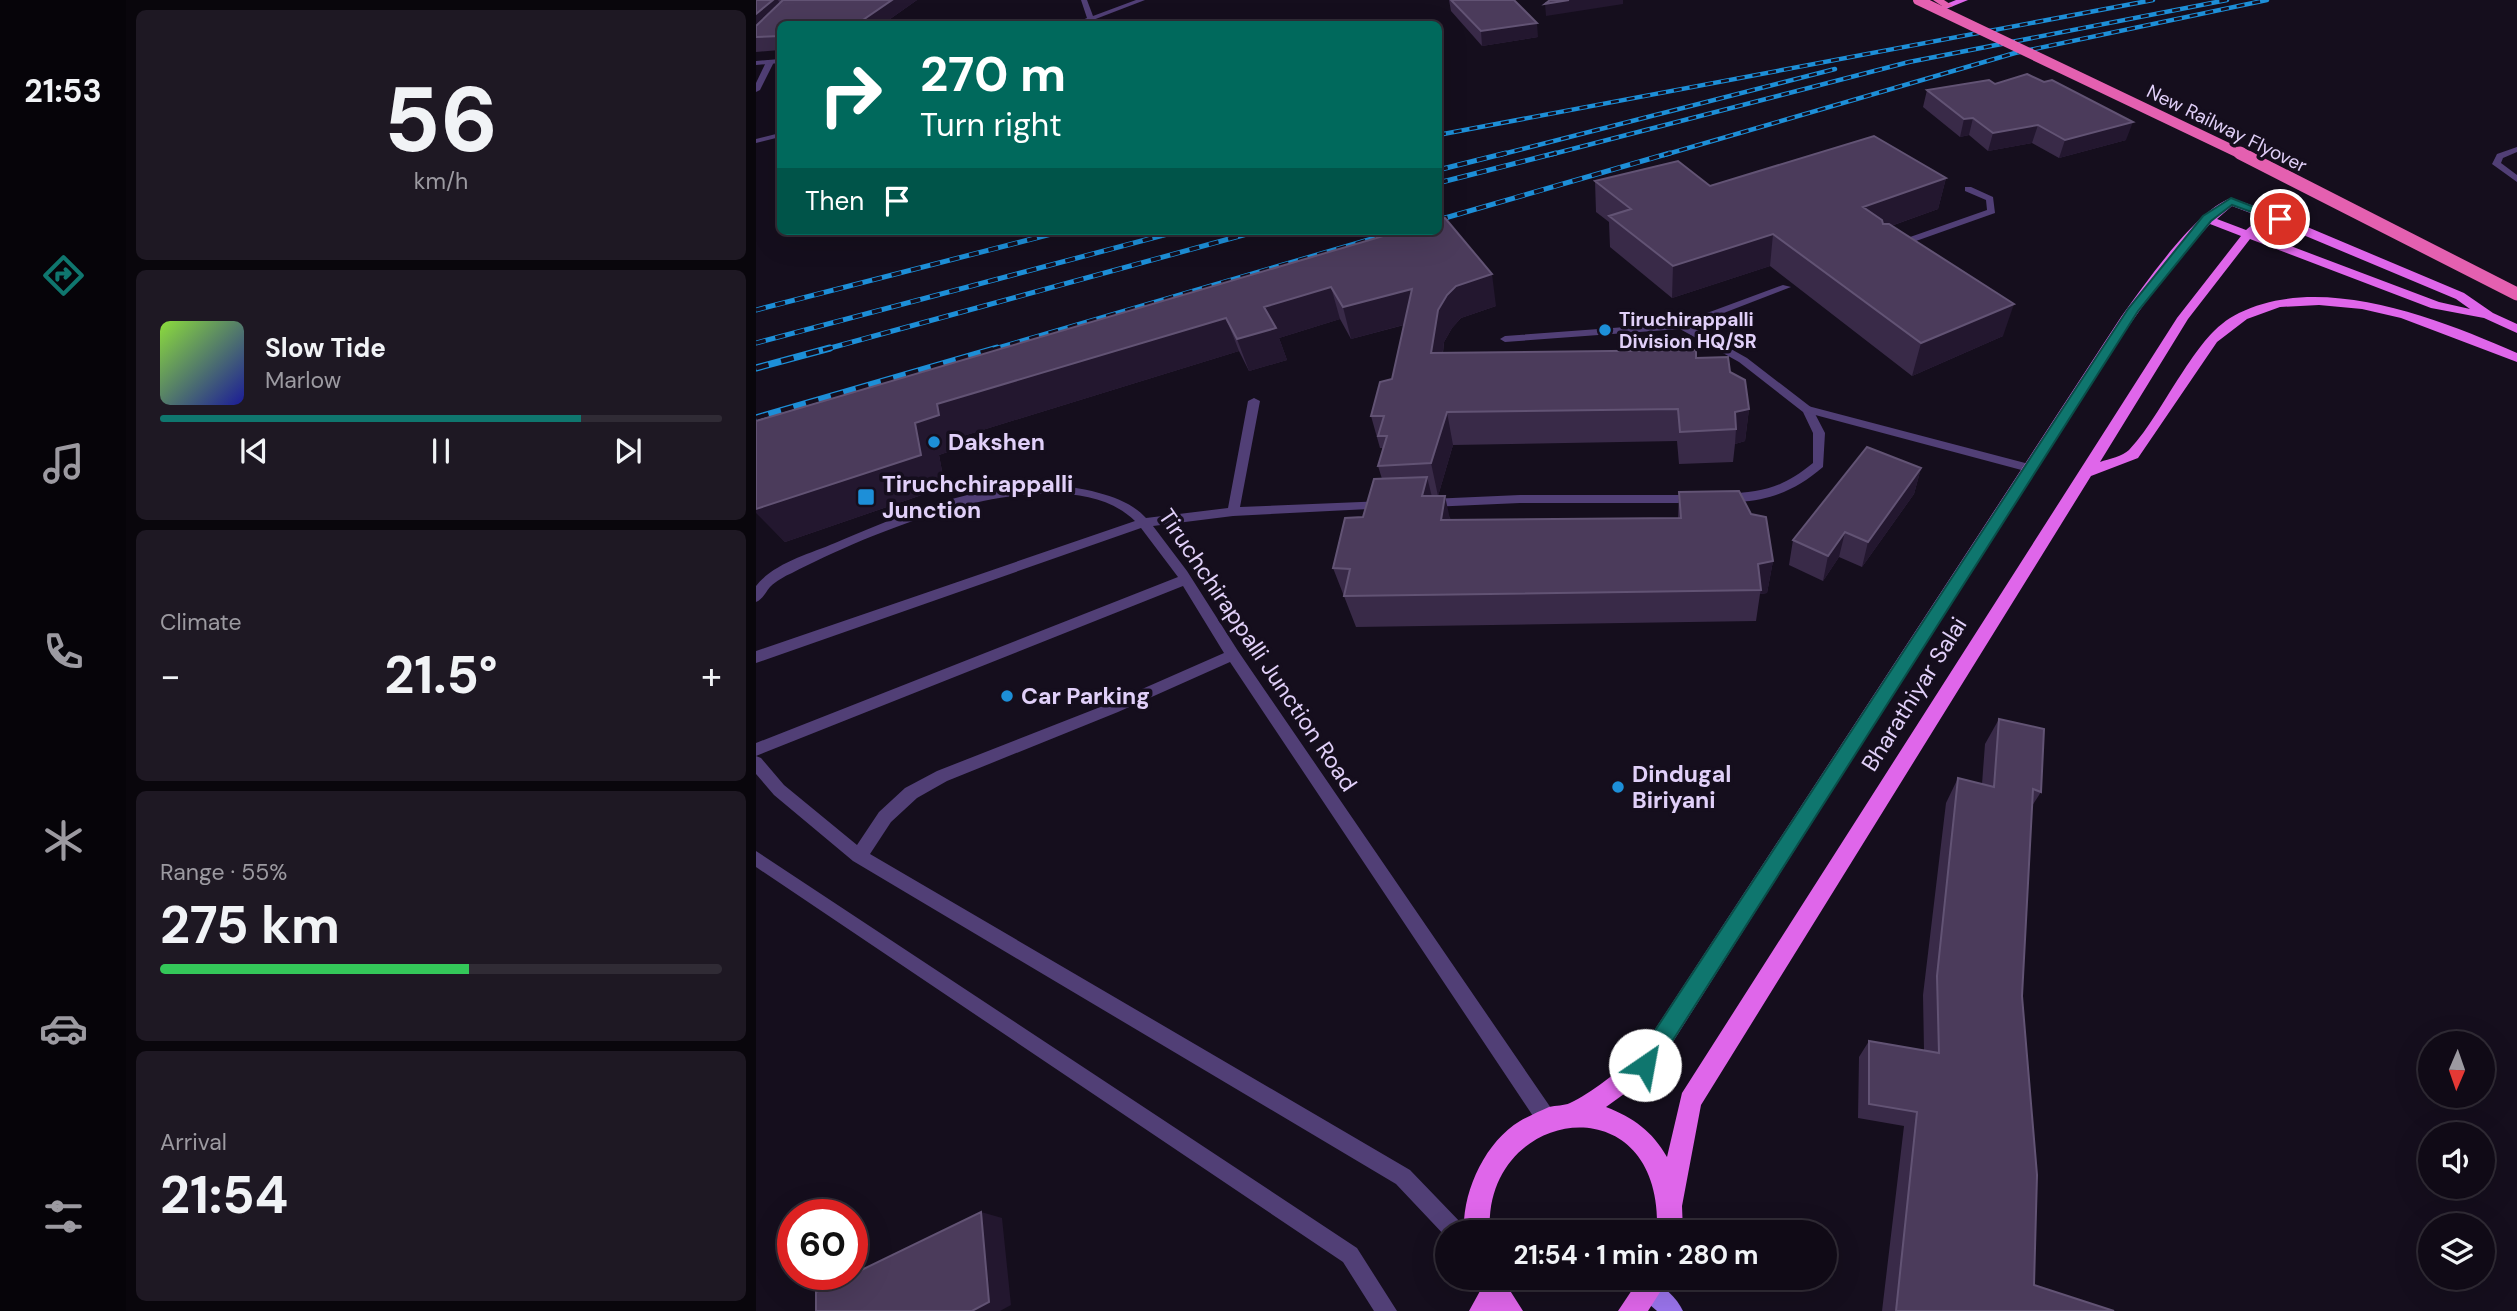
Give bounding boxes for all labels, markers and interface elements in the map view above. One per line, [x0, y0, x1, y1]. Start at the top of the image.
text: 270 m [920, 42, 1066, 106]
icon: right [805, 49, 896, 140]
text: 56 [384, 61, 498, 179]
text: 21:53 [24, 70, 102, 112]
street label: New Railway Flyover [2143, 79, 2311, 178]
text: Turn right [920, 104, 1062, 146]
text: km/h [414, 166, 468, 196]
icon: arrive [878, 182, 916, 220]
text: Then [805, 184, 864, 218]
pin [2250, 189, 2310, 249]
icon: arrive [2261, 200, 2299, 238]
icon: directions [39, 251, 88, 300]
place label: Tiruchirappalli Division HQ/SR [1619, 307, 1757, 354]
marker: Tiruchirappalli Division HQ/SR [1597, 322, 1613, 338]
text: Slow Tide [265, 331, 386, 365]
text: Marlow [265, 365, 341, 395]
place label: Dakshen [948, 427, 1045, 457]
icon: previous [235, 432, 273, 470]
icon: pause [422, 432, 460, 470]
icon: next [609, 432, 647, 470]
marker: Dakshen [926, 434, 942, 450]
icon: music [39, 439, 88, 488]
place label: Tiruchchirappalli Junction [882, 469, 1073, 525]
marker: Tiruchchirappalli Junction [856, 487, 876, 507]
street label: Tiruchchirappalli Junction Road [1152, 503, 1364, 797]
text: Climate [160, 607, 242, 637]
street label: Bharathiyar Salai [1855, 611, 1973, 777]
icon: phone [39, 627, 88, 676]
text: 21.5° [384, 641, 498, 709]
text: − [160, 651, 181, 701]
text: + [701, 651, 722, 701]
place label: Car Parking [1021, 681, 1150, 711]
marker: Car Parking [999, 688, 1015, 704]
place label: Dindugal Biriyani [1632, 759, 1731, 815]
marker: Dindugal Biriyani [1610, 779, 1626, 795]
icon: climate [39, 816, 88, 865]
text: Range · 55% [160, 857, 287, 887]
text: 275 km [160, 891, 340, 959]
icon: car [39, 1004, 88, 1053]
position arrow [1608, 1028, 1682, 1102]
north arrow [2418, 1031, 2496, 1108]
map controls [2418, 1031, 2495, 1290]
button: sound [2418, 1122, 2495, 1199]
text: Arrival [160, 1127, 227, 1157]
text: 21:54 [160, 1161, 288, 1229]
icon: filters [39, 1192, 88, 1241]
speed limit sign: 60 [777, 1199, 868, 1290]
button: layers [2418, 1213, 2495, 1290]
text: 21:54 · 1 min · 280 m [1513, 1238, 1759, 1272]

